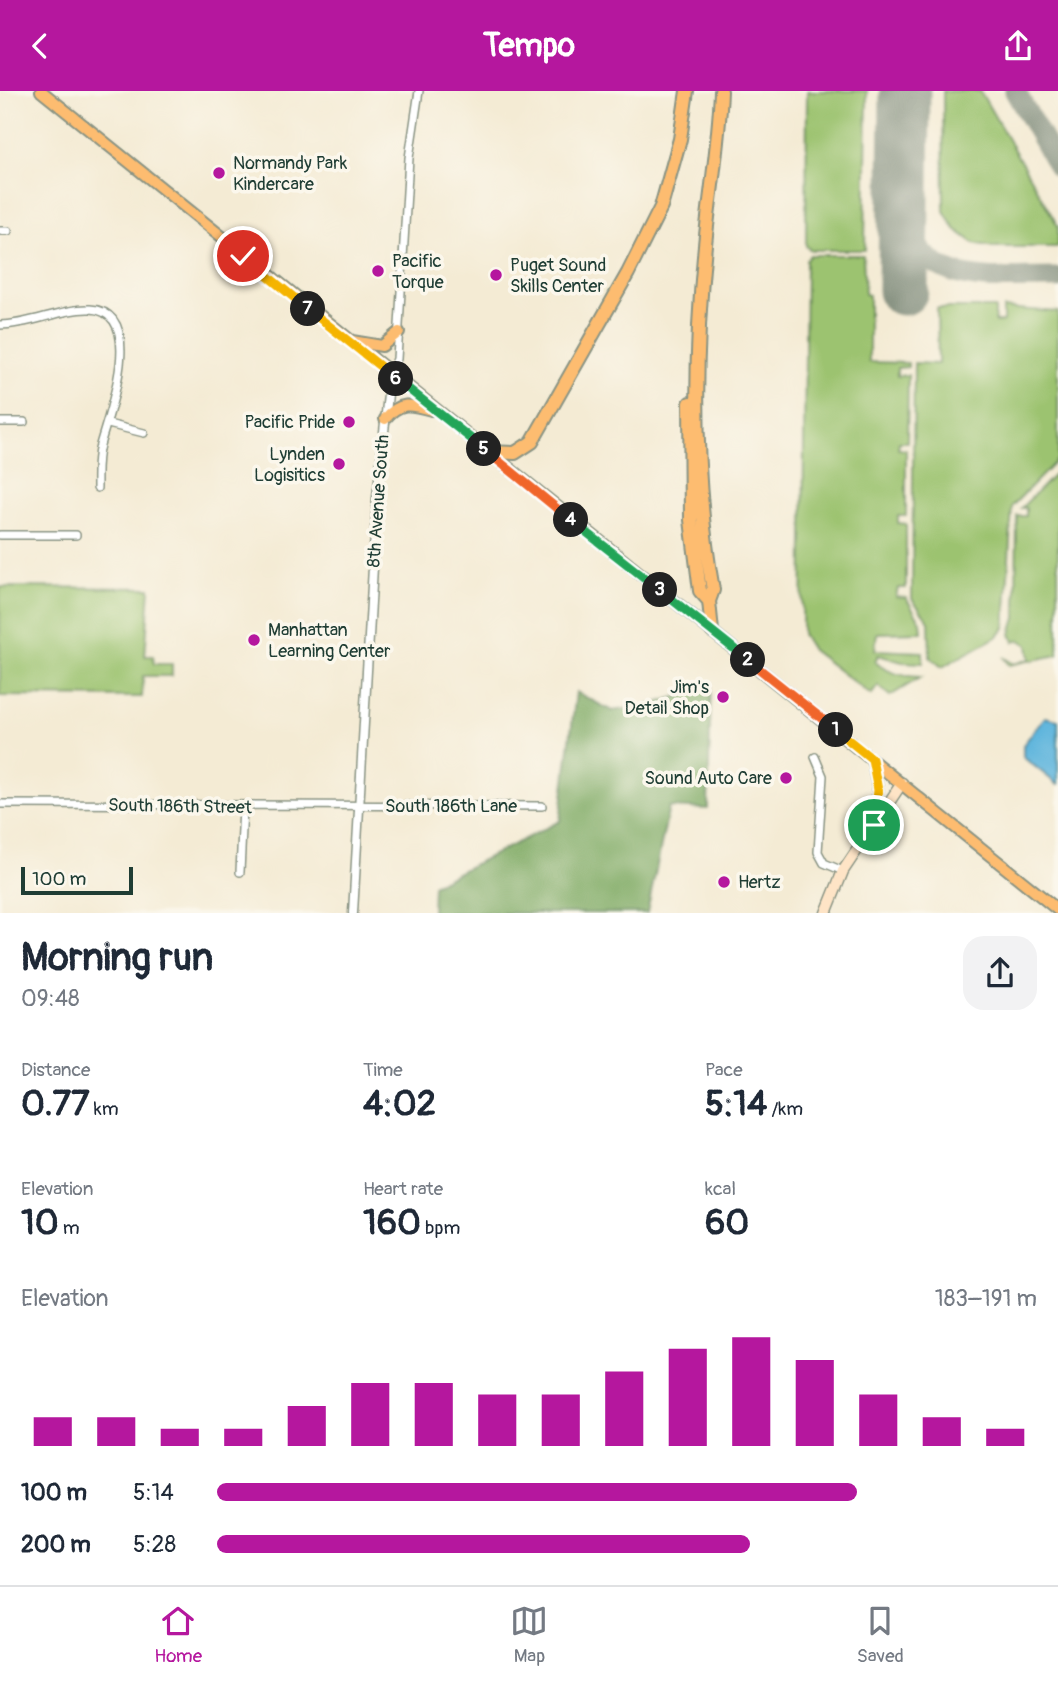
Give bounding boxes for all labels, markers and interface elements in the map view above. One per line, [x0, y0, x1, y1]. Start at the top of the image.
text: Tempo [483, 26, 575, 66]
icon: back [21, 27, 59, 65]
icon: share [999, 27, 1037, 65]
place label: Normandy Park Kindercare [233, 152, 348, 196]
marker: Normandy Park Kindercare [211, 165, 227, 181]
pin [213, 226, 273, 286]
icon: check [224, 237, 262, 275]
place label: Pacific Torque [392, 250, 444, 294]
place label: Puget Sound Skills Center [510, 254, 606, 298]
marker: Pacific Torque [370, 263, 386, 279]
marker: Puget Sound Skills Center [488, 267, 504, 283]
pin: 7 [290, 291, 326, 326]
text: 7 [302, 296, 313, 320]
pin: 6 [378, 361, 414, 397]
text: 6 [390, 366, 401, 390]
place label: Pacific Pride [244, 411, 335, 434]
marker: Pacific Pride [341, 414, 357, 430]
pin: 5 [466, 431, 502, 467]
street label: 8th Avenue South [362, 434, 395, 568]
text: 5 [478, 436, 489, 460]
place label: Lynden Logisitics [254, 443, 325, 487]
marker: Lynden Logisitics [331, 456, 347, 472]
pin: 4 [554, 503, 588, 537]
text: 4 [565, 507, 576, 531]
pin: 3 [642, 573, 678, 607]
text: 3 [654, 577, 665, 601]
place label: Manhattan Learning Center [268, 619, 391, 663]
marker: Manhattan Learning Center [246, 632, 262, 648]
pin: 2 [730, 643, 766, 677]
text: 2 [742, 647, 753, 671]
place label: Jim's Detail Shop [625, 676, 709, 720]
marker: Jim's Detail Shop [715, 689, 731, 705]
pin: 1 [818, 713, 854, 747]
text: 1 [832, 717, 839, 741]
place label: Sound Auto Care [645, 767, 772, 790]
marker: Sound Auto Care [778, 770, 794, 786]
street label: South 186th Street [108, 794, 253, 819]
street label: South 186th Lane [385, 795, 517, 818]
pin [844, 795, 904, 855]
icon: arrive [855, 806, 893, 844]
scale bar [21, 864, 133, 896]
text: 100 m [32, 867, 86, 891]
place label: Hertz [738, 871, 781, 894]
marker: Hertz [716, 874, 732, 890]
text: Morning run [21, 934, 213, 982]
button: share [963, 936, 1037, 1010]
text: 09:48 [21, 984, 80, 1013]
text: Distance [21, 1058, 90, 1082]
text: Time [363, 1058, 403, 1082]
text: Pace [705, 1058, 743, 1082]
text: 0.77 [21, 1082, 90, 1126]
text: 4:02 [363, 1082, 436, 1126]
text: 5:14 [705, 1082, 767, 1126]
text: km [90, 1097, 119, 1121]
text: /km [767, 1097, 803, 1121]
text: Elevation [21, 1177, 93, 1201]
text: Heart rate [363, 1177, 443, 1201]
text: kcal [705, 1177, 736, 1201]
text: 10 [21, 1201, 59, 1245]
text: 160 [363, 1201, 421, 1245]
text: 60 [705, 1201, 749, 1245]
text: m [59, 1216, 80, 1240]
text: bpm [421, 1216, 460, 1240]
text: Elevation [21, 1284, 109, 1313]
text: 183–191 m [935, 1284, 1037, 1313]
text: 100 m [21, 1478, 87, 1507]
text: 5:14 [133, 1478, 174, 1507]
text: 200 m [21, 1530, 91, 1559]
text: 5:28 [133, 1530, 176, 1559]
tab: Home [154, 1602, 202, 1668]
tab: Map [510, 1602, 548, 1668]
tab: Saved [857, 1602, 904, 1668]

